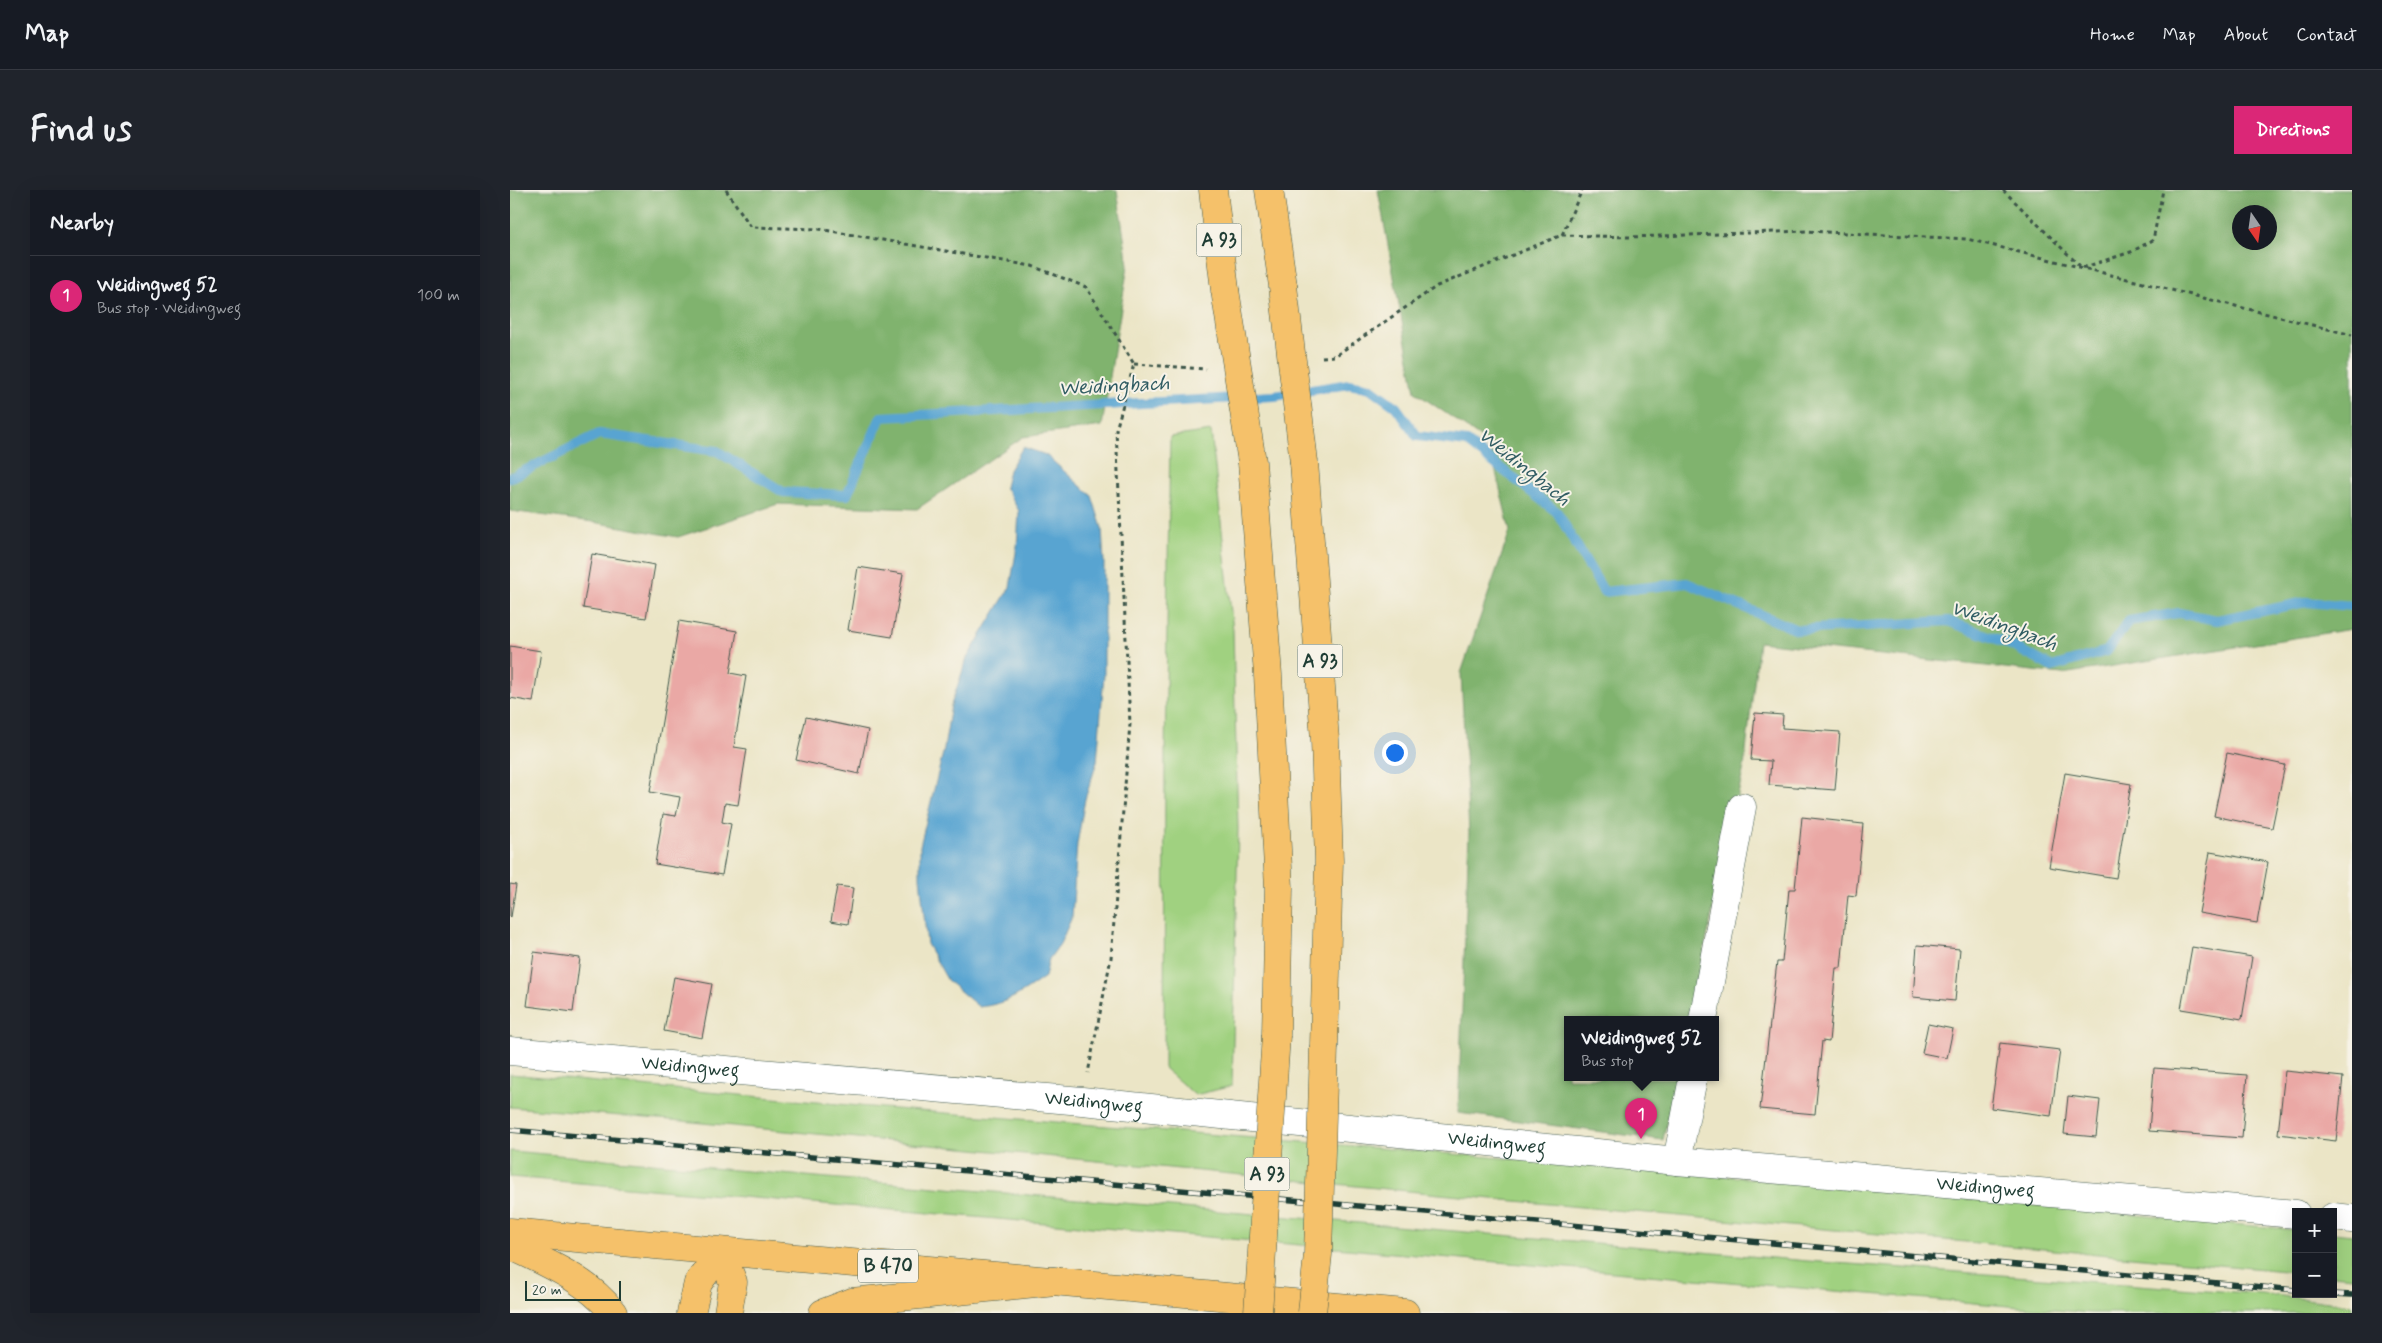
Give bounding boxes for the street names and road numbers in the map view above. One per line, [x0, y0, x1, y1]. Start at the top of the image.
road number: A 93 [1196, 224, 1242, 256]
road number: A 93 [1298, 644, 1342, 678]
street label: Weidingweg [640, 1049, 741, 1087]
street label: Weidingweg [1043, 1084, 1144, 1123]
street label: Weidingweg [1446, 1124, 1547, 1163]
road number: A 93 [1244, 1158, 1290, 1191]
street label: Weidingweg [1935, 1170, 2036, 1207]
road number: B 470 [858, 1250, 918, 1282]

